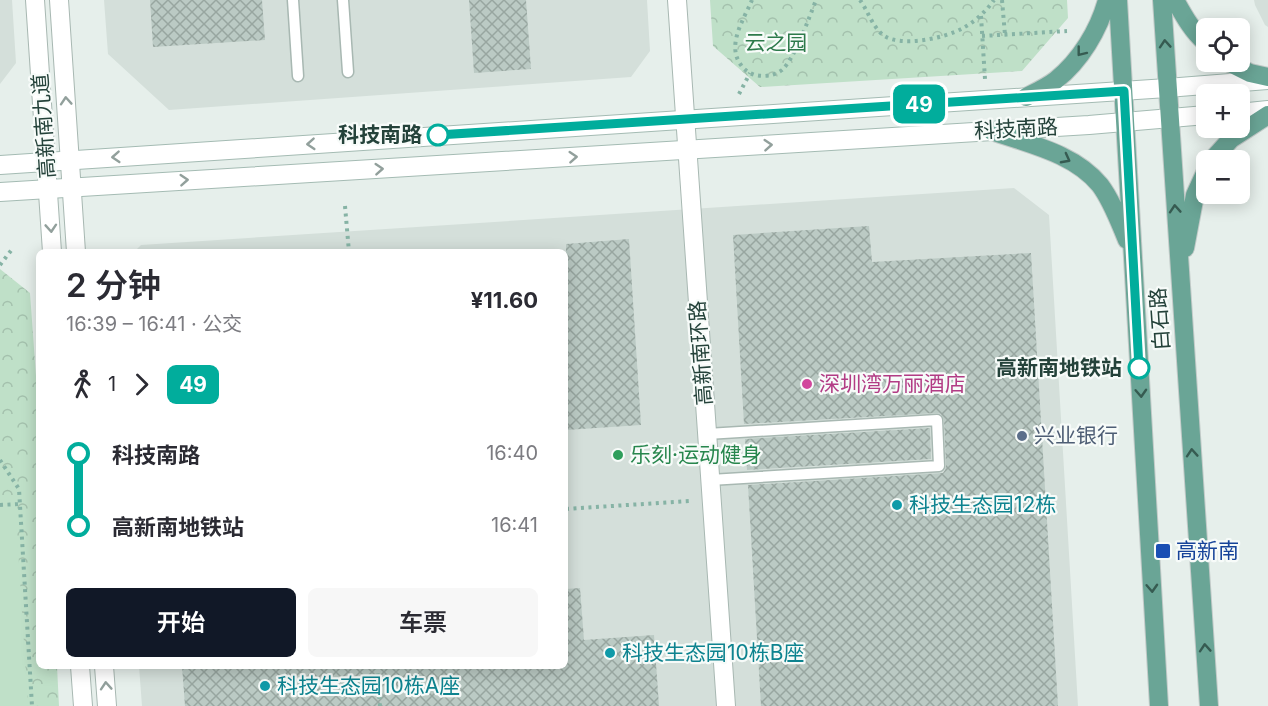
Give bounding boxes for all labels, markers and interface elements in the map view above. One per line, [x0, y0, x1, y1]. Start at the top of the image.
map controls [1196, 18, 1250, 204]
button: locate [1196, 18, 1250, 72]
park label: 云之园 [745, 30, 808, 55]
one-way arrow [1158, 40, 1171, 49]
one-way arrow [1078, 46, 1089, 57]
street label: 高新南九道 [27, 73, 60, 179]
line badge: 49 [892, 84, 946, 124]
button: + [1196, 84, 1250, 138]
text: 49 [905, 92, 933, 117]
one-way arrow [60, 97, 73, 106]
street label: 科技南路 [973, 114, 1059, 143]
place label: 科技南路 [338, 122, 422, 147]
marker: 科技南路 [427, 124, 449, 146]
one-way arrow [306, 137, 315, 150]
one-way arrow [764, 138, 773, 151]
one-way arrow [112, 150, 121, 163]
one-way arrow [569, 150, 578, 163]
button: − [1196, 150, 1250, 204]
one-way arrow [1059, 152, 1070, 163]
one-way arrow [374, 162, 383, 175]
one-way arrow [180, 174, 189, 187]
one-way arrow [1169, 205, 1182, 214]
one-way arrow [44, 223, 57, 232]
text: 2 分钟 [66, 265, 161, 305]
text: ¥11.60 [471, 287, 538, 313]
street label: 白石路 [1145, 287, 1174, 351]
street label: 高新南环路 [684, 300, 717, 406]
text: 16:39 – 16:41 · 公交 [66, 312, 242, 336]
place label: 高新南地铁站 [996, 355, 1122, 380]
marker: 高新南地铁站 [1128, 357, 1150, 379]
icon: walk [66, 368, 99, 401]
icon: forward [125, 368, 158, 401]
place label: 深圳湾万丽酒店 [819, 371, 966, 396]
text: 1 [108, 372, 116, 396]
text: 49 [179, 372, 207, 397]
marker: 深圳湾万丽酒店 [800, 377, 814, 391]
one-way arrow [1134, 389, 1147, 398]
place label: 兴业银行 [1034, 423, 1118, 448]
marker: 兴业银行 [1015, 429, 1029, 443]
text: 16:40 [486, 441, 538, 465]
text: 科技南路 [112, 442, 200, 468]
place label: 乐刻·运动健身 [630, 442, 762, 467]
marker: 乐刻·运动健身 [611, 448, 625, 462]
one-way arrow [1186, 449, 1199, 458]
place label: 科技生态园12栋 [909, 492, 1056, 517]
marker: 科技生态园12栋 [890, 498, 904, 512]
text: 16:41 [491, 513, 538, 537]
text: 高新南地铁站 [112, 514, 244, 540]
place label: 高新南 [1176, 538, 1239, 563]
marker: 高新南 [1154, 542, 1172, 560]
one-way arrow [1145, 583, 1158, 592]
button: 开始 [66, 588, 296, 657]
button: 车票 [308, 588, 538, 657]
place label: 科技生态园10栋B座 [622, 640, 805, 665]
one-way arrow [1199, 643, 1212, 652]
marker: 科技生态园10栋B座 [603, 646, 617, 660]
place label: 科技生态园10栋A座 [277, 673, 460, 698]
marker: 科技生态园10栋A座 [258, 679, 272, 693]
one-way arrow [99, 681, 112, 690]

